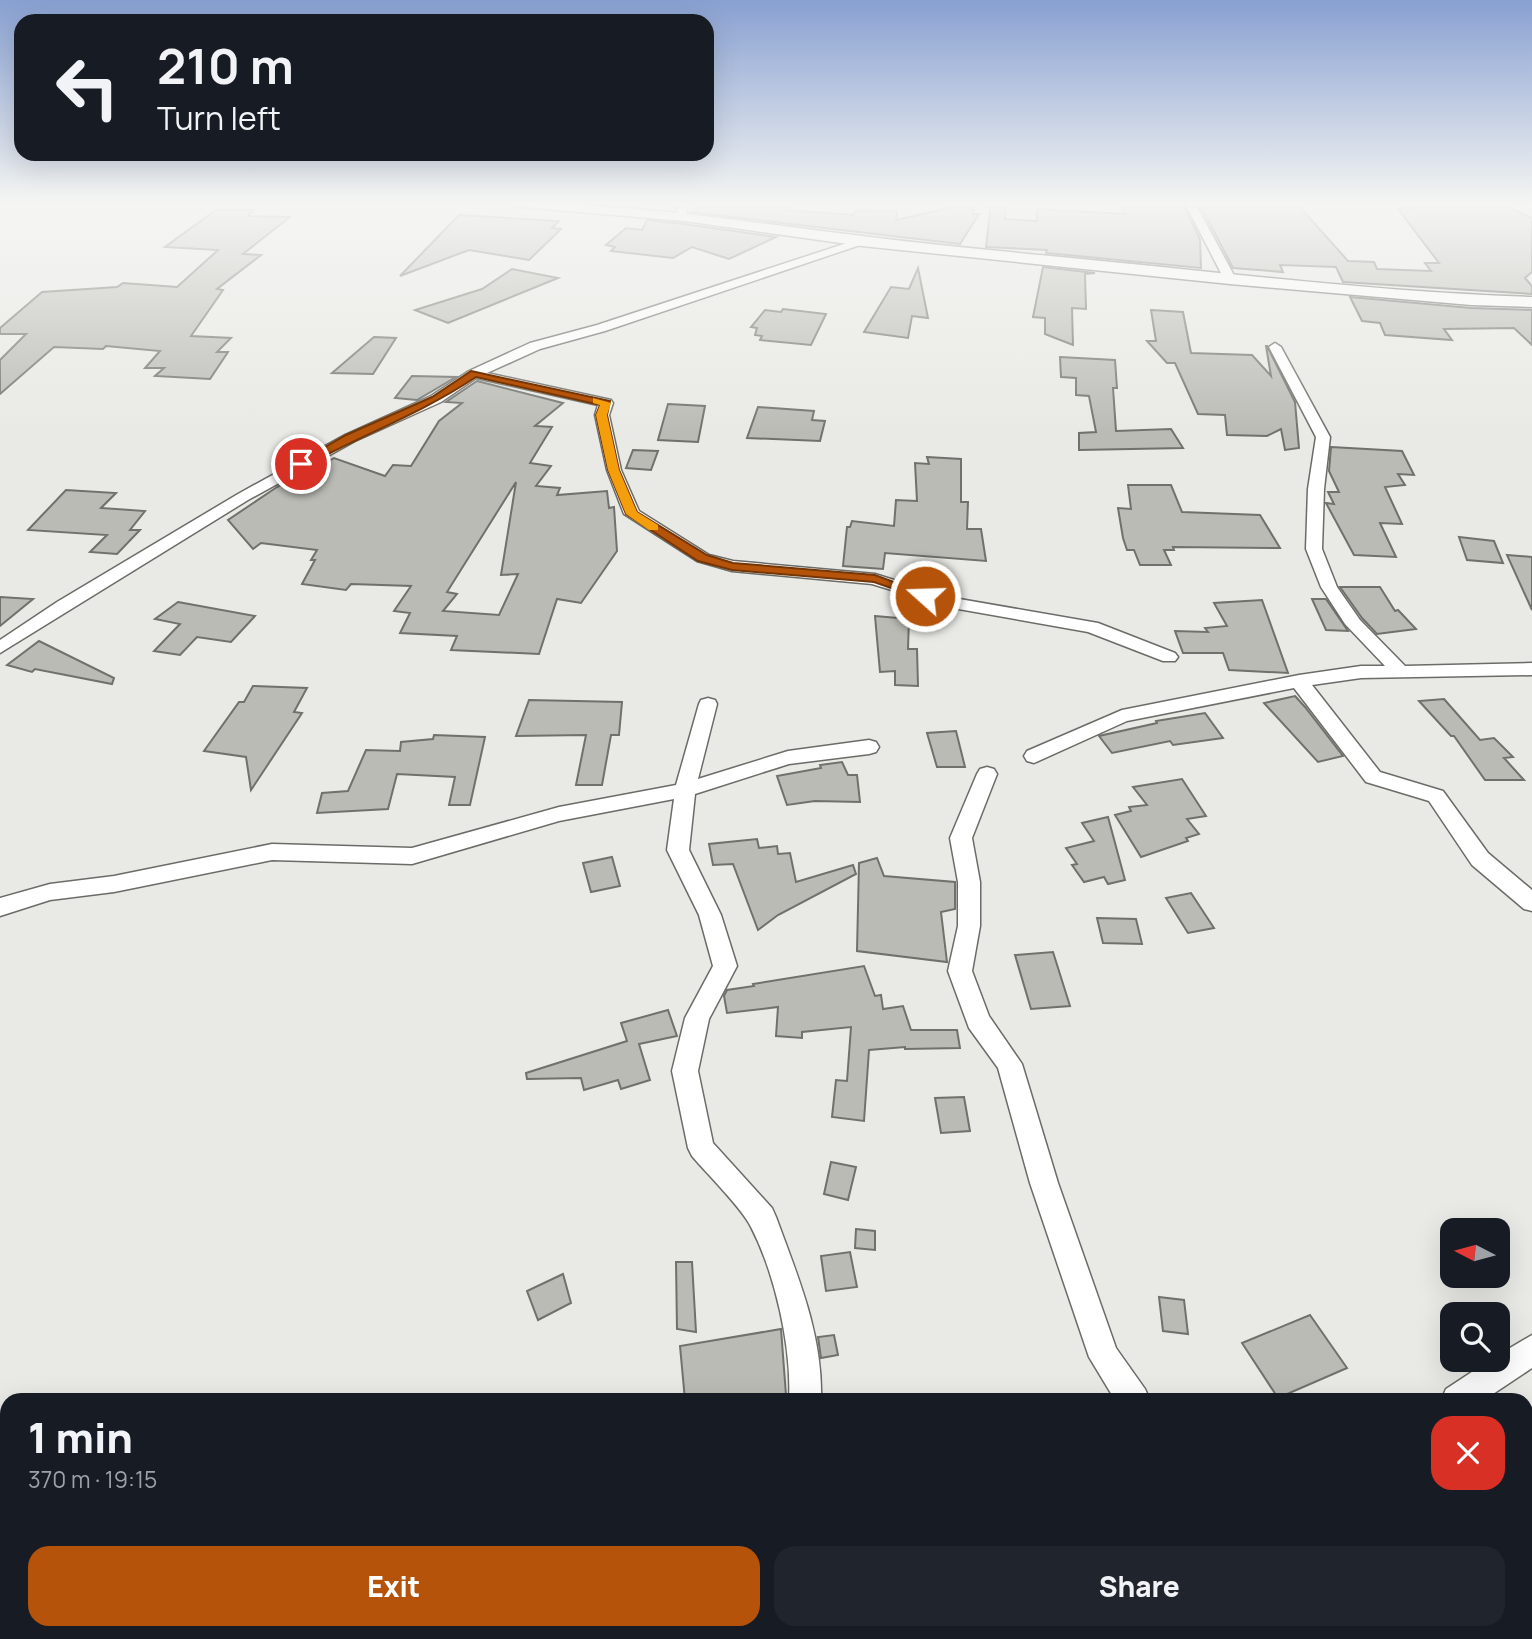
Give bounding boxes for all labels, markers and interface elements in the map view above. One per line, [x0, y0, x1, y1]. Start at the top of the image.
text: 210 m [157, 32, 294, 99]
icon: left [42, 42, 133, 133]
text: Turn left [157, 96, 281, 140]
pin [271, 434, 331, 494]
icon: arrive [282, 445, 320, 483]
position arrow [888, 559, 962, 633]
north arrow [1440, 1218, 1510, 1288]
map controls [1440, 1218, 1510, 1372]
button: search [1440, 1302, 1510, 1372]
text: 1 min [28, 1408, 133, 1466]
button: close [1431, 1416, 1505, 1490]
text: 370 m · 19:15 [28, 1463, 157, 1495]
button: Exit [28, 1546, 760, 1626]
button: Share [774, 1546, 1505, 1626]

